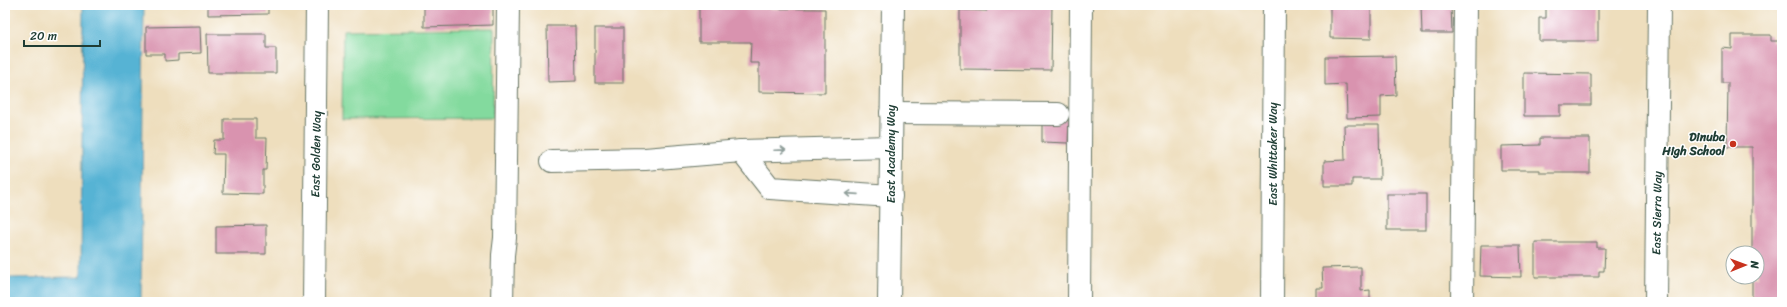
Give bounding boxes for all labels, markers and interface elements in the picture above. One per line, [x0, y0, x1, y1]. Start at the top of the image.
scale bar [24, 22, 100, 48]
text: 20 m [30, 25, 57, 47]
street label: East Whittaker Way [1262, 101, 1284, 206]
street label: East Academy Way [880, 104, 902, 203]
street label: East Golden Way [304, 110, 328, 198]
place label: Dinuba High School [1661, 126, 1726, 162]
marker: Dinuba High School [1728, 139, 1738, 149]
one-way arrow [773, 147, 786, 154]
street label: East Sierra Way [1645, 170, 1669, 255]
one-way arrow [846, 190, 859, 197]
north arrow [1725, 245, 1765, 285]
text: N [1745, 260, 1764, 269]

